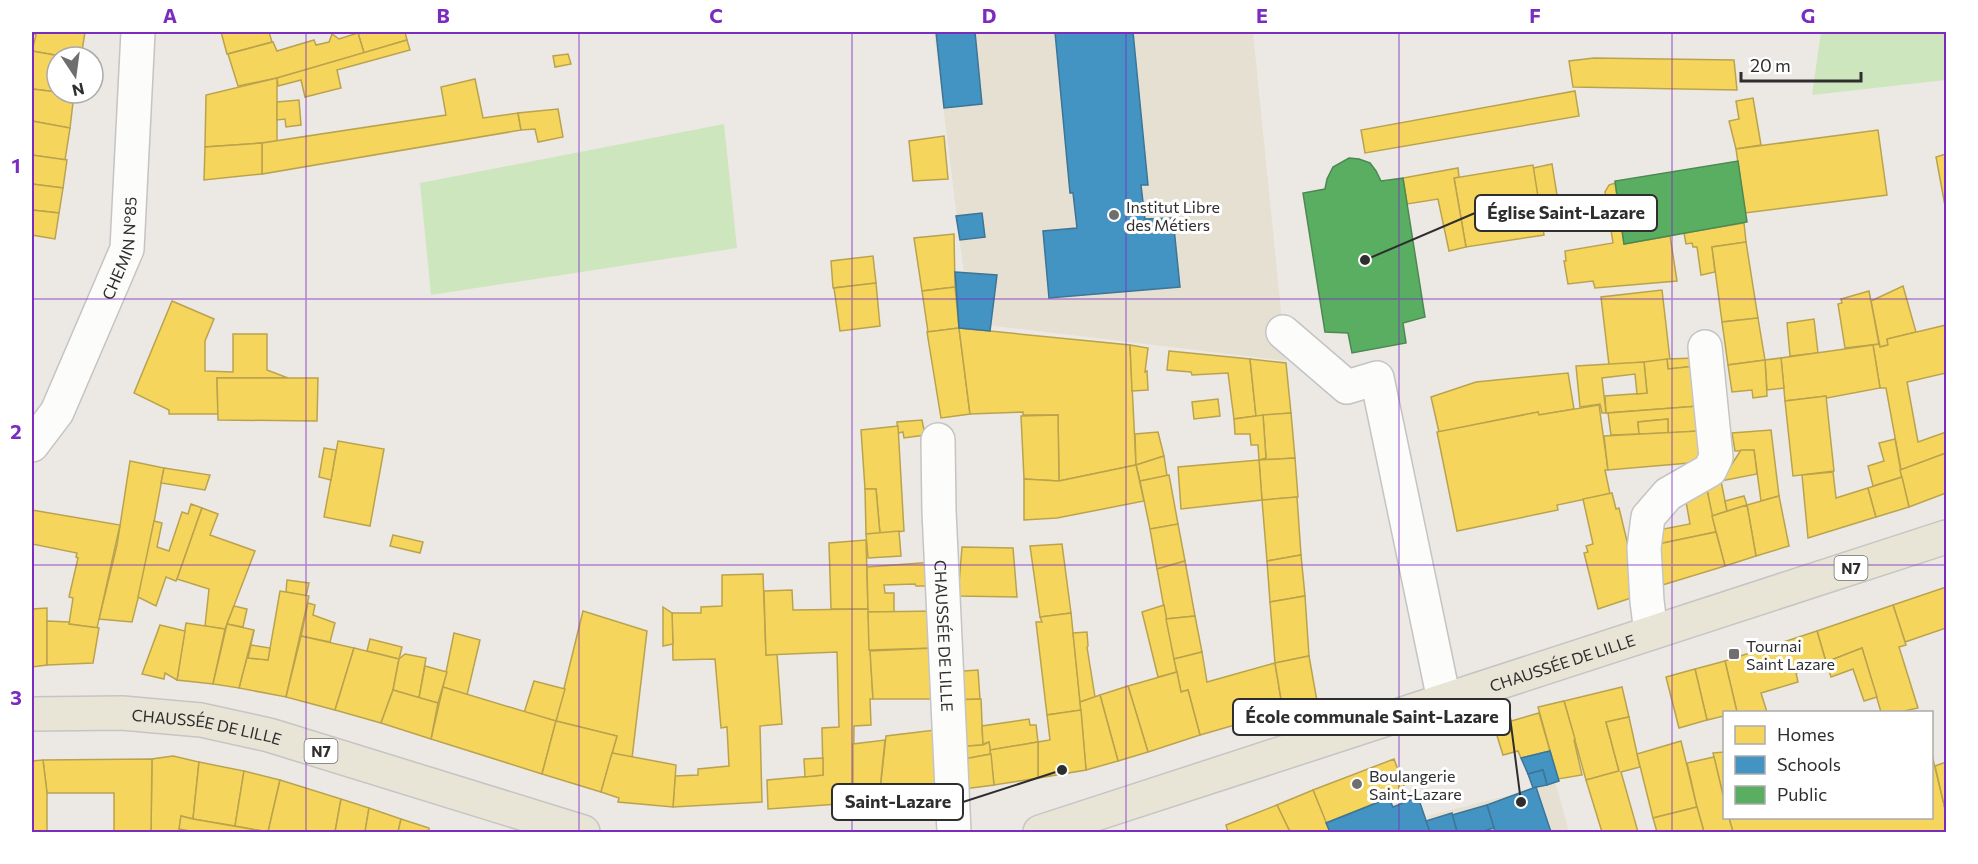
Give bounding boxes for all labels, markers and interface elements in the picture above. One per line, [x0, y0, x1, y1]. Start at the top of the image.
text: A [163, 3, 177, 27]
text: B [436, 3, 450, 27]
text: C [709, 3, 723, 27]
text: D [982, 3, 996, 27]
text: E [1256, 3, 1268, 27]
text: F [1529, 3, 1541, 27]
text: G [1801, 3, 1815, 27]
north arrow [45, 45, 105, 105]
scale bar [1741, 45, 1861, 83]
text: 20 m [1750, 54, 1791, 76]
text: N [71, 79, 86, 101]
text: 1 [11, 153, 21, 177]
callout: Église Saint-Lazare [1475, 195, 1657, 231]
street label: CHEMIN N°85 [97, 196, 139, 302]
place label: Institut Libre des Métiers [1126, 197, 1220, 234]
text: Église Saint-Lazare [1487, 201, 1645, 223]
marker: Institut Libre des Métiers [1107, 208, 1121, 222]
text: 2 [10, 419, 22, 443]
road number: N7 [1834, 556, 1868, 580]
street label: CHAUSSÉE DE LILLE [932, 560, 958, 712]
street label: CHAUSSÉE DE LILLE [1487, 629, 1637, 695]
place label: Tournai Saint Lazare [1746, 636, 1835, 673]
marker: Tournai Saint Lazare [1727, 647, 1741, 661]
text: 3 [10, 685, 22, 709]
callout: École communale Saint-Lazare [1233, 699, 1510, 735]
street label: CHAUSSÉE DE LILLE [131, 704, 284, 748]
text: École communale Saint-Lazare [1245, 705, 1499, 727]
legend [1723, 711, 1933, 819]
text: Homes [1777, 723, 1835, 745]
road number: N7 [304, 739, 338, 763]
text: Schools [1777, 753, 1841, 775]
place label: Boulangerie Saint-Lazare [1369, 766, 1462, 803]
marker: Boulangerie Saint-Lazare [1350, 777, 1364, 791]
text: Public [1777, 783, 1827, 805]
callout: Saint-Lazare [832, 784, 963, 820]
text: Saint-Lazare [845, 790, 951, 812]

